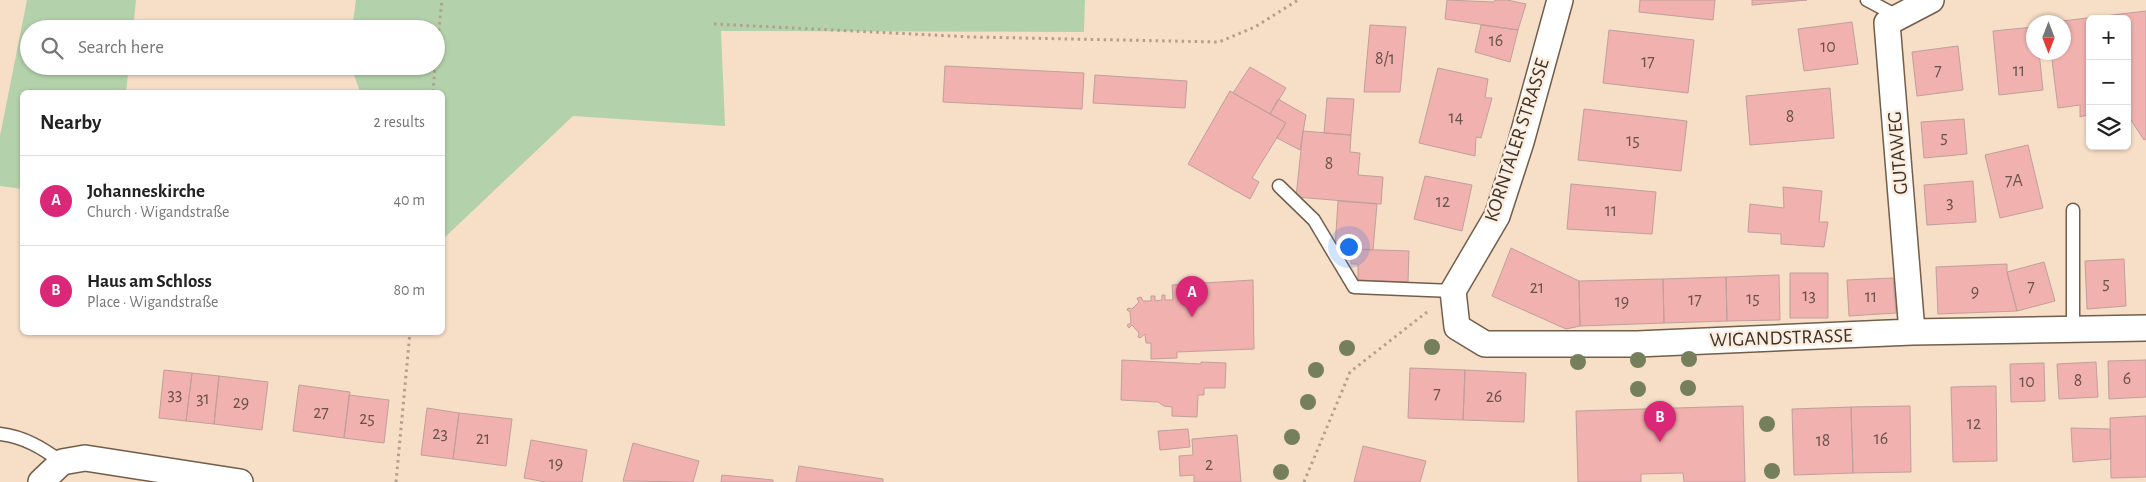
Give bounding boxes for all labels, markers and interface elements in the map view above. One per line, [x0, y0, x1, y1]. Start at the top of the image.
north arrow [2026, 15, 2071, 60]
map controls [2086, 15, 2131, 150]
button: + [2086, 15, 2131, 60]
search box [20, 20, 445, 75]
house number: 16 [1489, 32, 1503, 50]
icon: search [38, 34, 66, 62]
text: Search here [78, 38, 164, 57]
house number: 10 [1820, 38, 1836, 56]
house number: 8/1 [1375, 50, 1395, 68]
house number: 17 [1641, 53, 1655, 71]
street label: KORNTALER STRASSE [1481, 56, 1553, 224]
button: − [2086, 60, 2131, 105]
house number: 7 [1934, 62, 1942, 80]
house number: 11 [2013, 62, 2025, 80]
button: layers [2086, 105, 2131, 150]
house number: 8 [1786, 108, 1794, 126]
house number: 14 [1449, 109, 1464, 127]
street label: GUTAWEG [1884, 111, 1912, 195]
text: Nearby [40, 112, 101, 133]
text: 2 results [373, 114, 425, 130]
house number: 5 [1940, 129, 1948, 147]
house number: 15 [1626, 132, 1640, 150]
house number: 8 [1325, 155, 1333, 173]
house number: 7A [2005, 172, 2024, 190]
text: Johanneskirche [87, 182, 205, 201]
text: A [51, 192, 61, 208]
text: 40 m [393, 192, 425, 208]
house number: 12 [1436, 193, 1450, 211]
house number: 3 [1946, 194, 1954, 212]
house number: 11 [1605, 202, 1617, 220]
text: Church · Wigandstraße [87, 204, 229, 220]
your location [1336, 234, 1362, 260]
text: Haus am Schloss [87, 272, 212, 291]
house number: 5 [2102, 275, 2110, 293]
pin: A [1176, 276, 1208, 317]
house number: 7 [2027, 278, 2035, 296]
house number: 21 [1530, 279, 1544, 297]
text: B [51, 282, 61, 298]
text: 80 m [394, 282, 425, 298]
house number: 9 [1971, 283, 1979, 301]
house number: 13 [1802, 287, 1816, 305]
house number: 11 [1865, 288, 1877, 306]
house number: 15 [1746, 290, 1760, 308]
house number: 17 [1688, 291, 1702, 309]
house number: 19 [1615, 293, 1629, 311]
text: Place · Wigandstraße [87, 294, 218, 310]
street label: WIGANDSTRASSE [1709, 325, 1853, 350]
house number: 6 [2123, 370, 2131, 388]
house number: 8 [2074, 372, 2082, 390]
house number: 10 [2019, 373, 2035, 391]
house number: 7 [1433, 385, 1441, 403]
house number: 33 [168, 386, 182, 404]
house number: 26 [1486, 388, 1502, 406]
house number: 31 [196, 390, 210, 408]
house number: 29 [233, 394, 249, 412]
pin: B [1644, 401, 1676, 442]
house number: 27 [313, 404, 329, 422]
house number: 25 [359, 410, 375, 428]
house number: 12 [1967, 415, 1981, 433]
house number: 23 [432, 425, 448, 443]
house number: 21 [476, 430, 490, 448]
house number: 16 [1874, 430, 1888, 448]
house number: 18 [1816, 432, 1830, 450]
house number: 19 [549, 455, 563, 473]
house number: 2 [1205, 456, 1213, 474]

